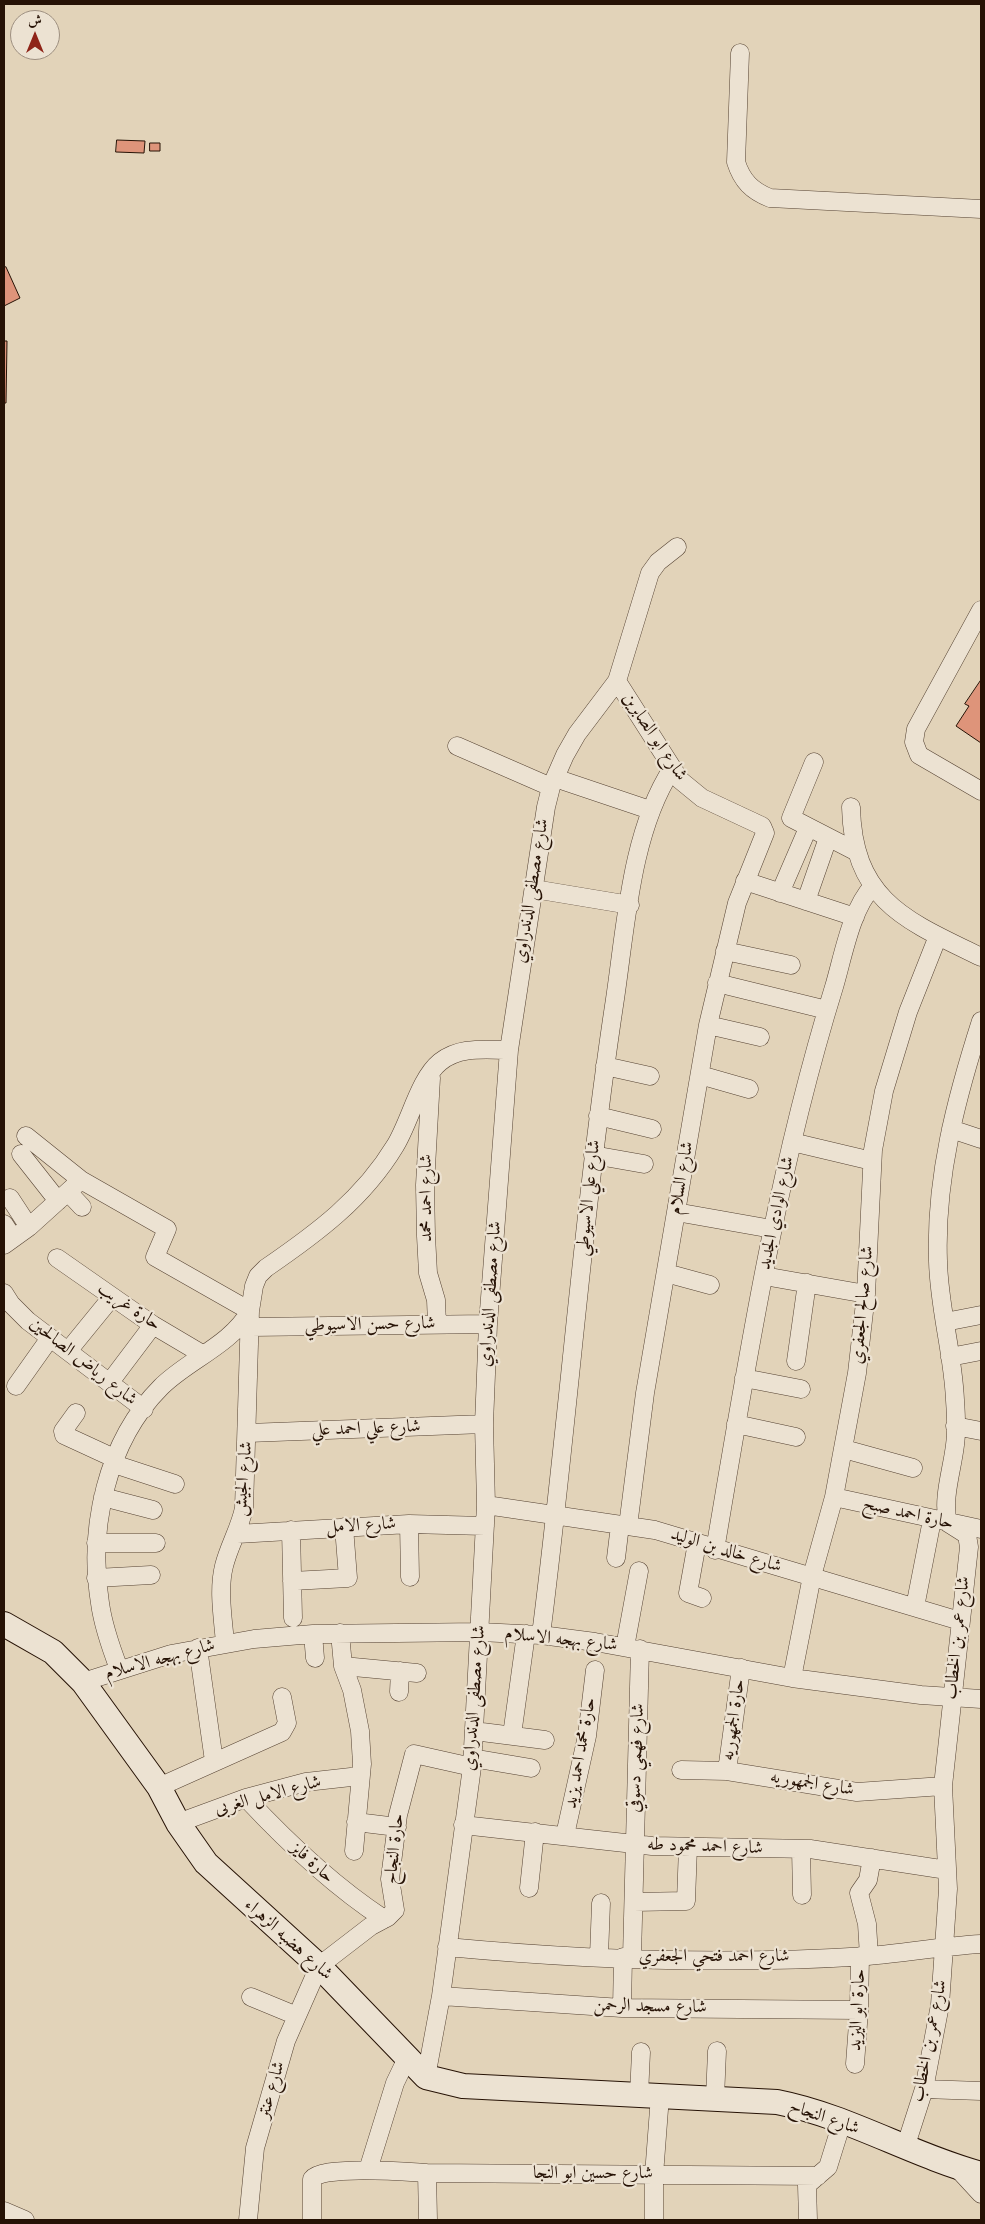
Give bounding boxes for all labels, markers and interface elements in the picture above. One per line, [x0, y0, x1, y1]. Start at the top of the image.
north arrow [10, 10, 60, 60]
text: ش [28, 11, 42, 30]
street label: شارع ابو الصابرين [617, 689, 691, 785]
street label: شارع مصطفى الدندراوي [510, 817, 554, 965]
street label: شارع علي الاسيوطي [572, 1139, 606, 1257]
street label: شارع السلام [665, 1140, 699, 1216]
street label: شارع احمد محمد [416, 1154, 438, 1242]
street label: شارع الوادي الجديد [754, 1154, 800, 1272]
street label: شارع مصطفى الدندراوي [475, 1220, 507, 1368]
street label: شارع صالح الجعفري [847, 1245, 879, 1365]
street label: حارة غريب [93, 1278, 165, 1336]
street label: شارع رياض الصالحين [25, 1313, 141, 1411]
street label: شارع حسن الاسيوطي [304, 1313, 436, 1337]
street label: شارع علي احمد علي [311, 1416, 421, 1442]
street label: شارع الجيش [230, 1441, 258, 1517]
street label: حارة احمد صبح [861, 1493, 955, 1535]
street label: شارع الامل [325, 1513, 397, 1539]
street label: شارع خالد بن الوليد [668, 1524, 784, 1578]
street label: شارع عمر بن الخطاب [941, 1575, 975, 1701]
street label: شارع بهجه الاسلام [504, 1623, 618, 1657]
street label: شارع مصطفى الدندراوي [459, 1624, 491, 1772]
street label: شارع بهجه الاسلام [103, 1635, 217, 1685]
street label: حارة الجمهوريه [718, 1678, 750, 1762]
street label: حارة محمد احمد يزيد [561, 1696, 601, 1810]
street label: شارع فهمي دسوقي [624, 1703, 650, 1813]
street label: شارع الجمهوريه [769, 1767, 855, 1801]
street label: شارع الامل الغربى [212, 1771, 324, 1821]
street label: حارة النجاح [381, 1813, 409, 1885]
street label: شارع احمد محمود طه [647, 1834, 763, 1860]
street label: حارة فايز [286, 1838, 338, 1888]
street label: شارع هضبه الزهراء [239, 1895, 337, 1985]
street label: شارع احمد فتحي الجعفري [638, 1946, 790, 1968]
street label: حارة ابو اليزيد [845, 1968, 871, 2052]
street label: شارع عمر بن الخطاب [908, 1978, 952, 2104]
street label: شارع مسجد الرحمن [593, 1995, 707, 2019]
street label: شارع عنتر [253, 2059, 291, 2121]
street label: شارع النجاح [786, 2096, 862, 2140]
street label: شارع حسين ابو النجا [533, 2163, 653, 2185]

